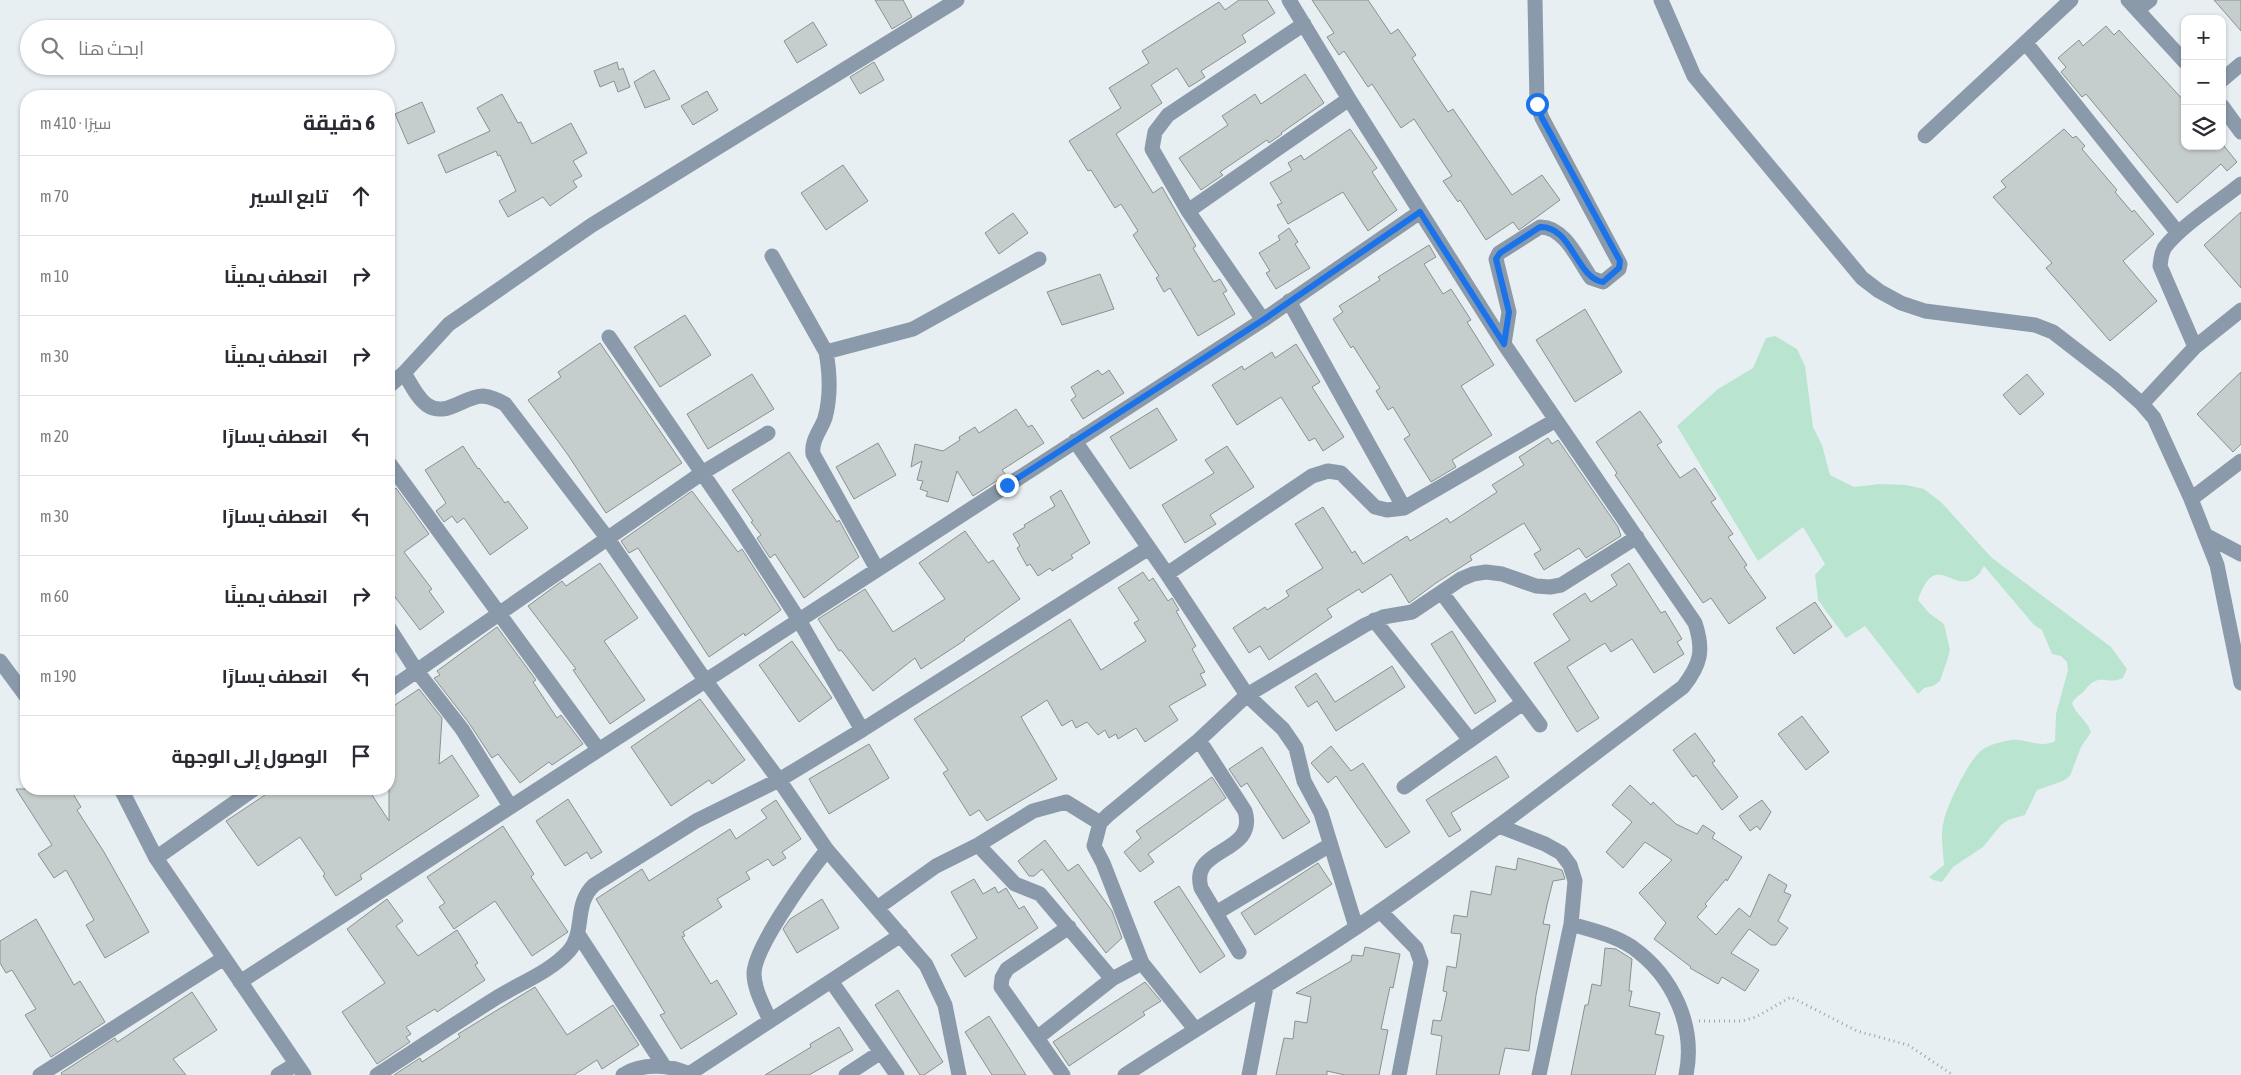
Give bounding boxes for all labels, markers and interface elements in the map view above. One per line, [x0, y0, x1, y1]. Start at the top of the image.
map controls [2181, 15, 2226, 150]
button: + [2181, 15, 2226, 60]
search box [20, 20, 395, 75]
icon: search [38, 34, 66, 62]
text: ابحث هنا [78, 37, 144, 59]
button: − [2181, 60, 2226, 105]
route start [1526, 93, 1549, 116]
button: layers [2181, 105, 2226, 150]
text: 6 دقيقة [303, 110, 375, 134]
text: سيرًا · 410 m [40, 114, 111, 132]
icon: ahead [347, 182, 375, 210]
text: تابع السير [250, 185, 328, 207]
text: 70 m [40, 187, 69, 205]
icon: right [347, 262, 375, 290]
text: انعطف يمينًا [224, 265, 328, 287]
text: 10 m [40, 267, 69, 285]
icon: right [347, 342, 375, 370]
text: انعطف يمينًا [224, 345, 328, 367]
text: 30 m [40, 347, 69, 365]
icon: left [347, 422, 375, 450]
text: انعطف يسارًا [222, 425, 328, 447]
text: 20 m [40, 427, 69, 445]
route end [996, 474, 1019, 497]
icon: left [347, 502, 375, 530]
text: انعطف يسارًا [222, 505, 328, 527]
text: 30 m [40, 507, 69, 525]
icon: right [347, 582, 375, 610]
text: انعطف يمينًا [224, 585, 328, 607]
text: 60 m [40, 587, 69, 605]
icon: left [347, 662, 375, 690]
text: انعطف يسارًا [222, 665, 328, 687]
text: 190 m [40, 667, 76, 685]
icon: arrive [347, 742, 375, 770]
text: الوصول إلى الوجهة [171, 745, 328, 767]

